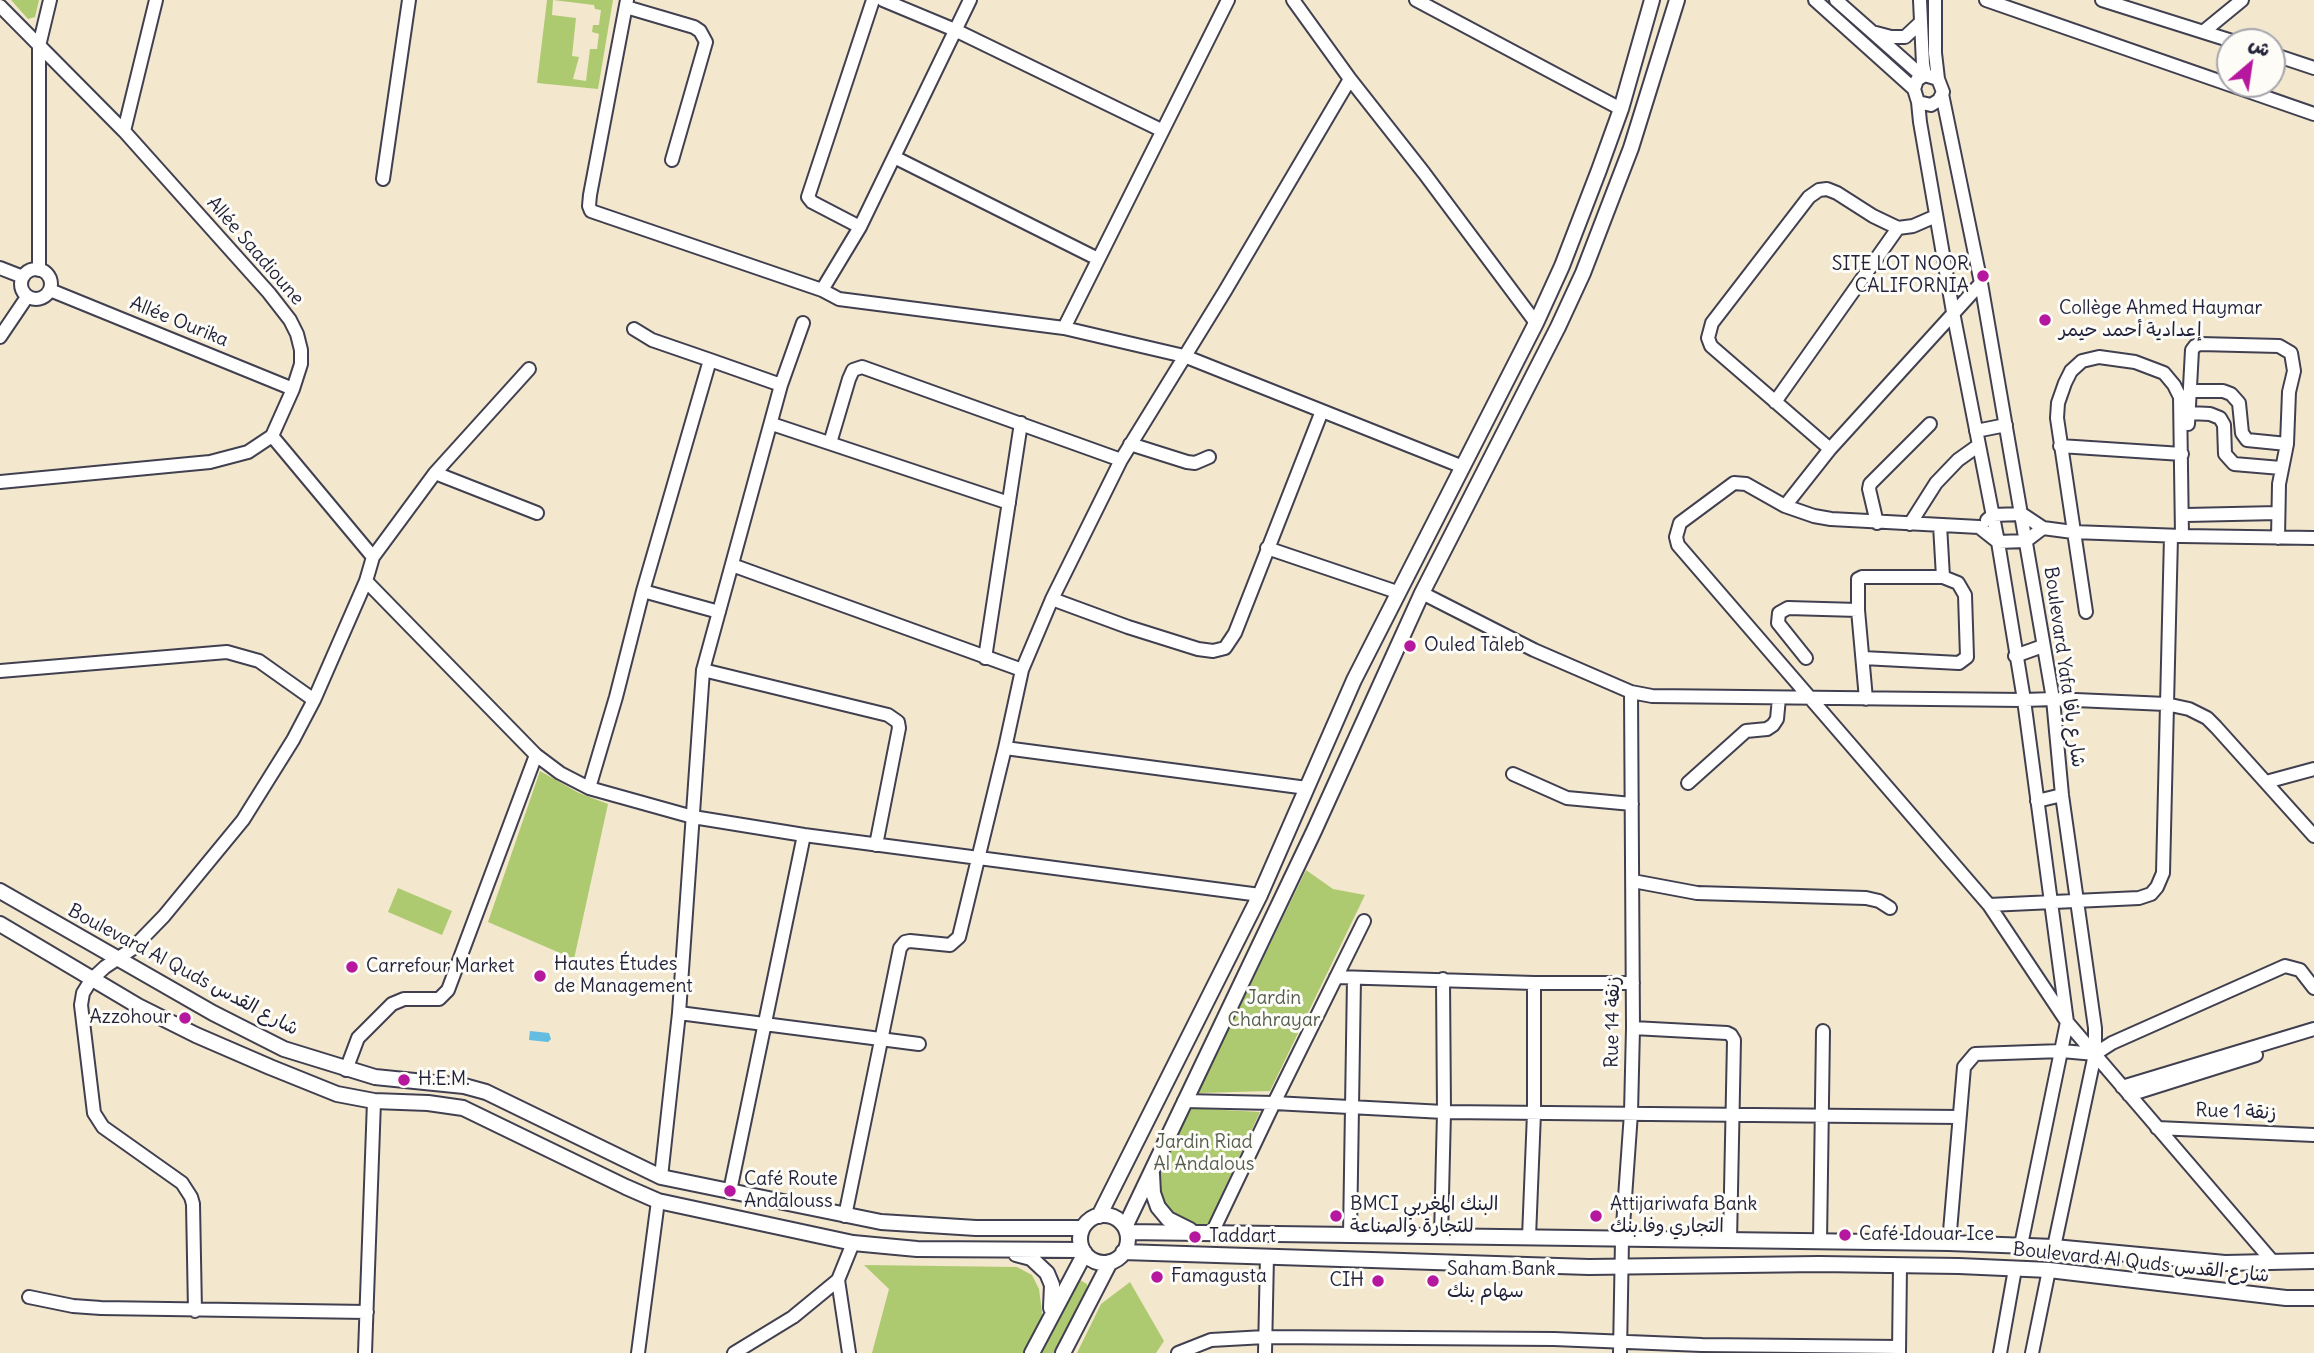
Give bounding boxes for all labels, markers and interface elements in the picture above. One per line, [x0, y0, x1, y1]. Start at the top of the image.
north arrow [2216, 28, 2286, 98]
text: ش [2245, 31, 2275, 62]
street label: Allée Saadioune [202, 192, 308, 310]
place label: SITE LOT NOOR CALIFORNIA [1832, 254, 1969, 298]
marker: SITE LOT NOOR CALIFORNIA [1975, 268, 1991, 284]
street label: Allée Ourika [127, 292, 231, 352]
place label: Collège Ahmed Haymar إعدادية أحمد حيمر [2059, 298, 2262, 342]
marker: Collège Ahmed Haymar إعدادية أحمد حيمر [2037, 312, 2053, 328]
street label: Boulevard Yafa شارع يافا [2039, 565, 2089, 769]
place label: Ouled Taleb [1424, 635, 1525, 657]
marker: Ouled Taleb [1402, 638, 1418, 654]
street label: Boulevard Al Quds شارع القدس [64, 899, 302, 1041]
place label: Hautes Études de Management [554, 954, 693, 998]
place label: Carrefour Market [366, 956, 514, 978]
marker: Carrefour Market [344, 959, 360, 975]
marker: Hautes Études de Management [532, 968, 548, 984]
street label: Rue 14 زنقة [1601, 976, 1625, 1068]
park label: Jardin Chahrayar [1228, 988, 1320, 1032]
place label: Azzohour [90, 1007, 171, 1029]
marker: Azzohour [177, 1010, 193, 1026]
place label: H.E.M. [418, 1069, 470, 1091]
marker: H.E.M. [396, 1072, 412, 1088]
street label: Rue 1 زنقة [2195, 1099, 2277, 1125]
park label: Jardin Riad Al Andalous [1154, 1132, 1254, 1176]
place label: Café Route Andalouss [744, 1169, 838, 1213]
marker: Café Route Andalouss [722, 1183, 738, 1199]
place label: BMCI البنك المغربي للتجارة والصناعة [1350, 1194, 1498, 1238]
place label: Attijariwafa Bank التجاري وفا بنك [1610, 1194, 1757, 1238]
marker: BMCI البنك المغربي للتجارة والصناعة [1328, 1208, 1344, 1224]
marker: Attijariwafa Bank التجاري وفا بنك [1588, 1208, 1604, 1224]
place label: Café Idouar Ice [1859, 1224, 1994, 1246]
place label: Taddart [1209, 1226, 1276, 1248]
marker: Café Idouar Ice [1837, 1227, 1853, 1243]
marker: Taddart [1187, 1229, 1203, 1245]
street label: Boulevard Al Quds شارع القدس [2012, 1238, 2270, 1288]
place label: Saham Bank سهام بنك [1447, 1259, 1555, 1303]
place label: Famagusta [1171, 1266, 1267, 1288]
marker: Famagusta [1149, 1269, 1165, 1285]
place label: CIH [1330, 1270, 1364, 1292]
marker: CIH [1370, 1273, 1386, 1289]
marker: Saham Bank سهام بنك [1425, 1273, 1441, 1289]

